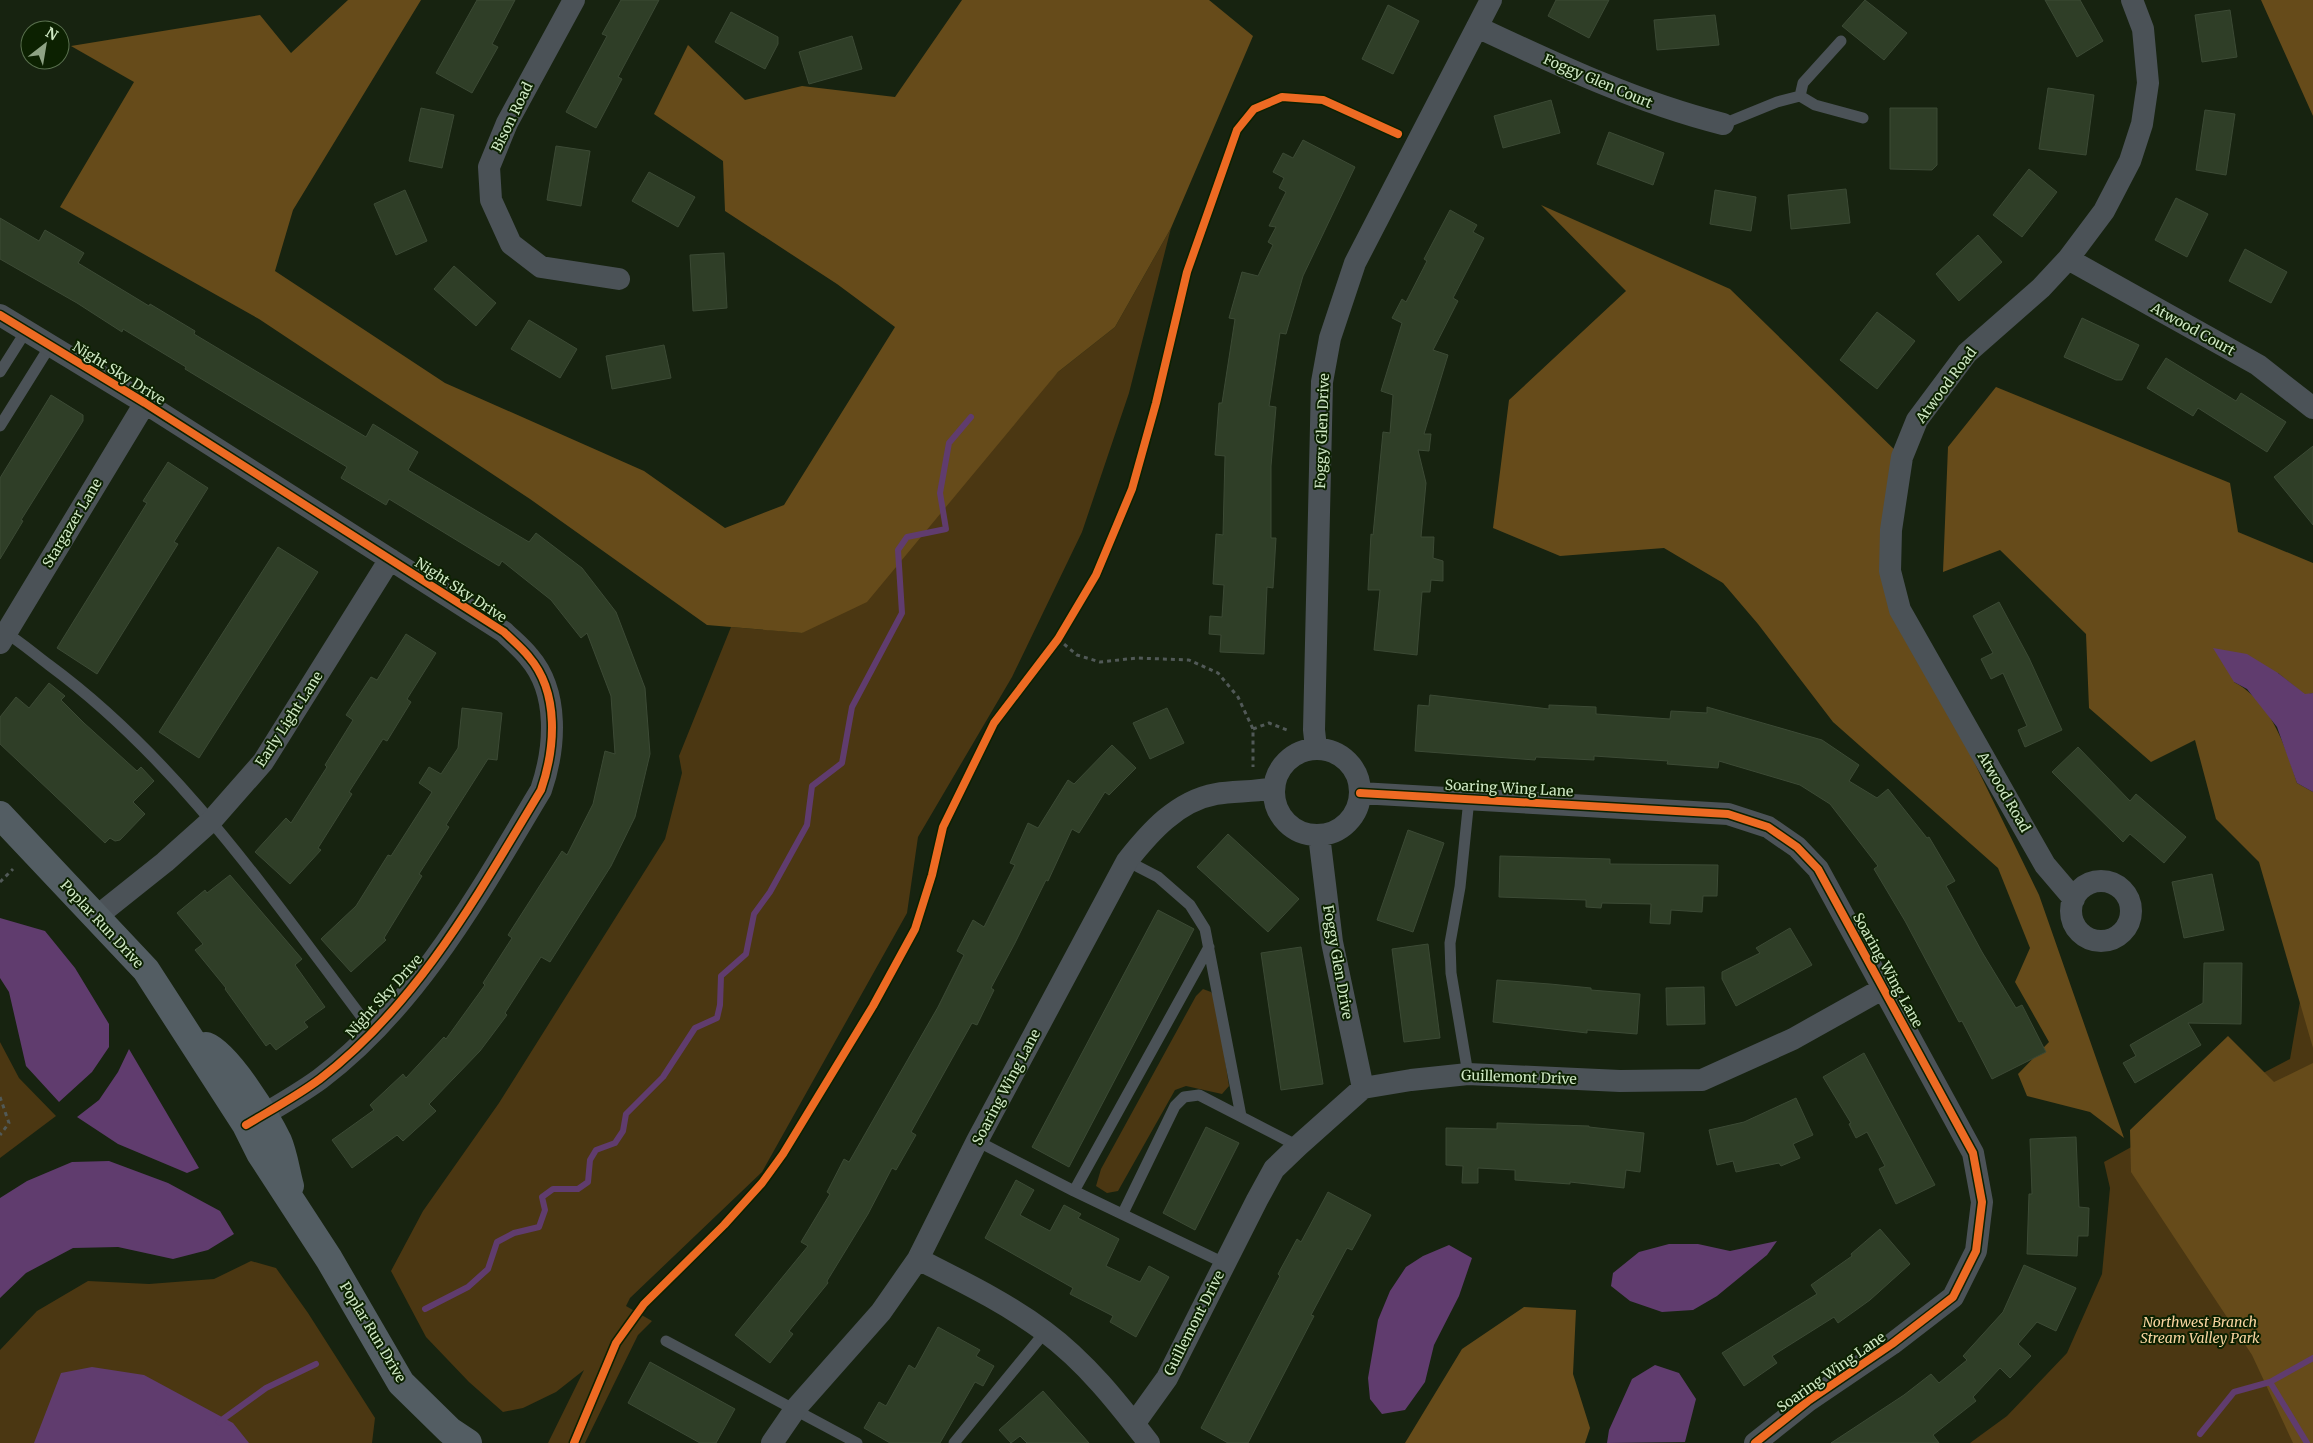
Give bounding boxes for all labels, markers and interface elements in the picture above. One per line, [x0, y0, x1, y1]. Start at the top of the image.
north arrow [20, 20, 70, 70]
text: N [42, 23, 61, 44]
street label: Foggy Glen Court [1541, 50, 1656, 112]
street label: Bison Road [487, 79, 537, 155]
street label: Atwood Court [2147, 298, 2239, 360]
street label: Night Sky Drive [69, 337, 169, 409]
street label: Atwood Road [1911, 343, 1981, 427]
street label: Foggy Glen Drive [1311, 373, 1333, 489]
street label: Stargazer Lane [38, 475, 106, 571]
street label: Night Sky Drive [412, 554, 510, 626]
street label: Early Light Lane [251, 668, 327, 770]
street label: Atwood Road [1973, 748, 2035, 836]
street label: Soaring Wing Lane [1444, 776, 1574, 800]
street label: Poplar Run Drive [57, 876, 147, 972]
street label: Foggy Glen Drive [1319, 903, 1357, 1021]
street label: Soaring Wing Lane [1849, 909, 1927, 1031]
street label: Night Sky Drive [342, 951, 426, 1041]
street label: Soaring Wing Lane [968, 1026, 1044, 1148]
street label: Guillemont Drive [1461, 1066, 1577, 1088]
street label: Guillemont Drive [1160, 1267, 1228, 1379]
street label: Poplar Run Drive [336, 1278, 410, 1386]
park label: Northwest Branch Stream Valley Park [2140, 1313, 2260, 1347]
street label: Soaring Wing Lane [1773, 1328, 1889, 1416]

